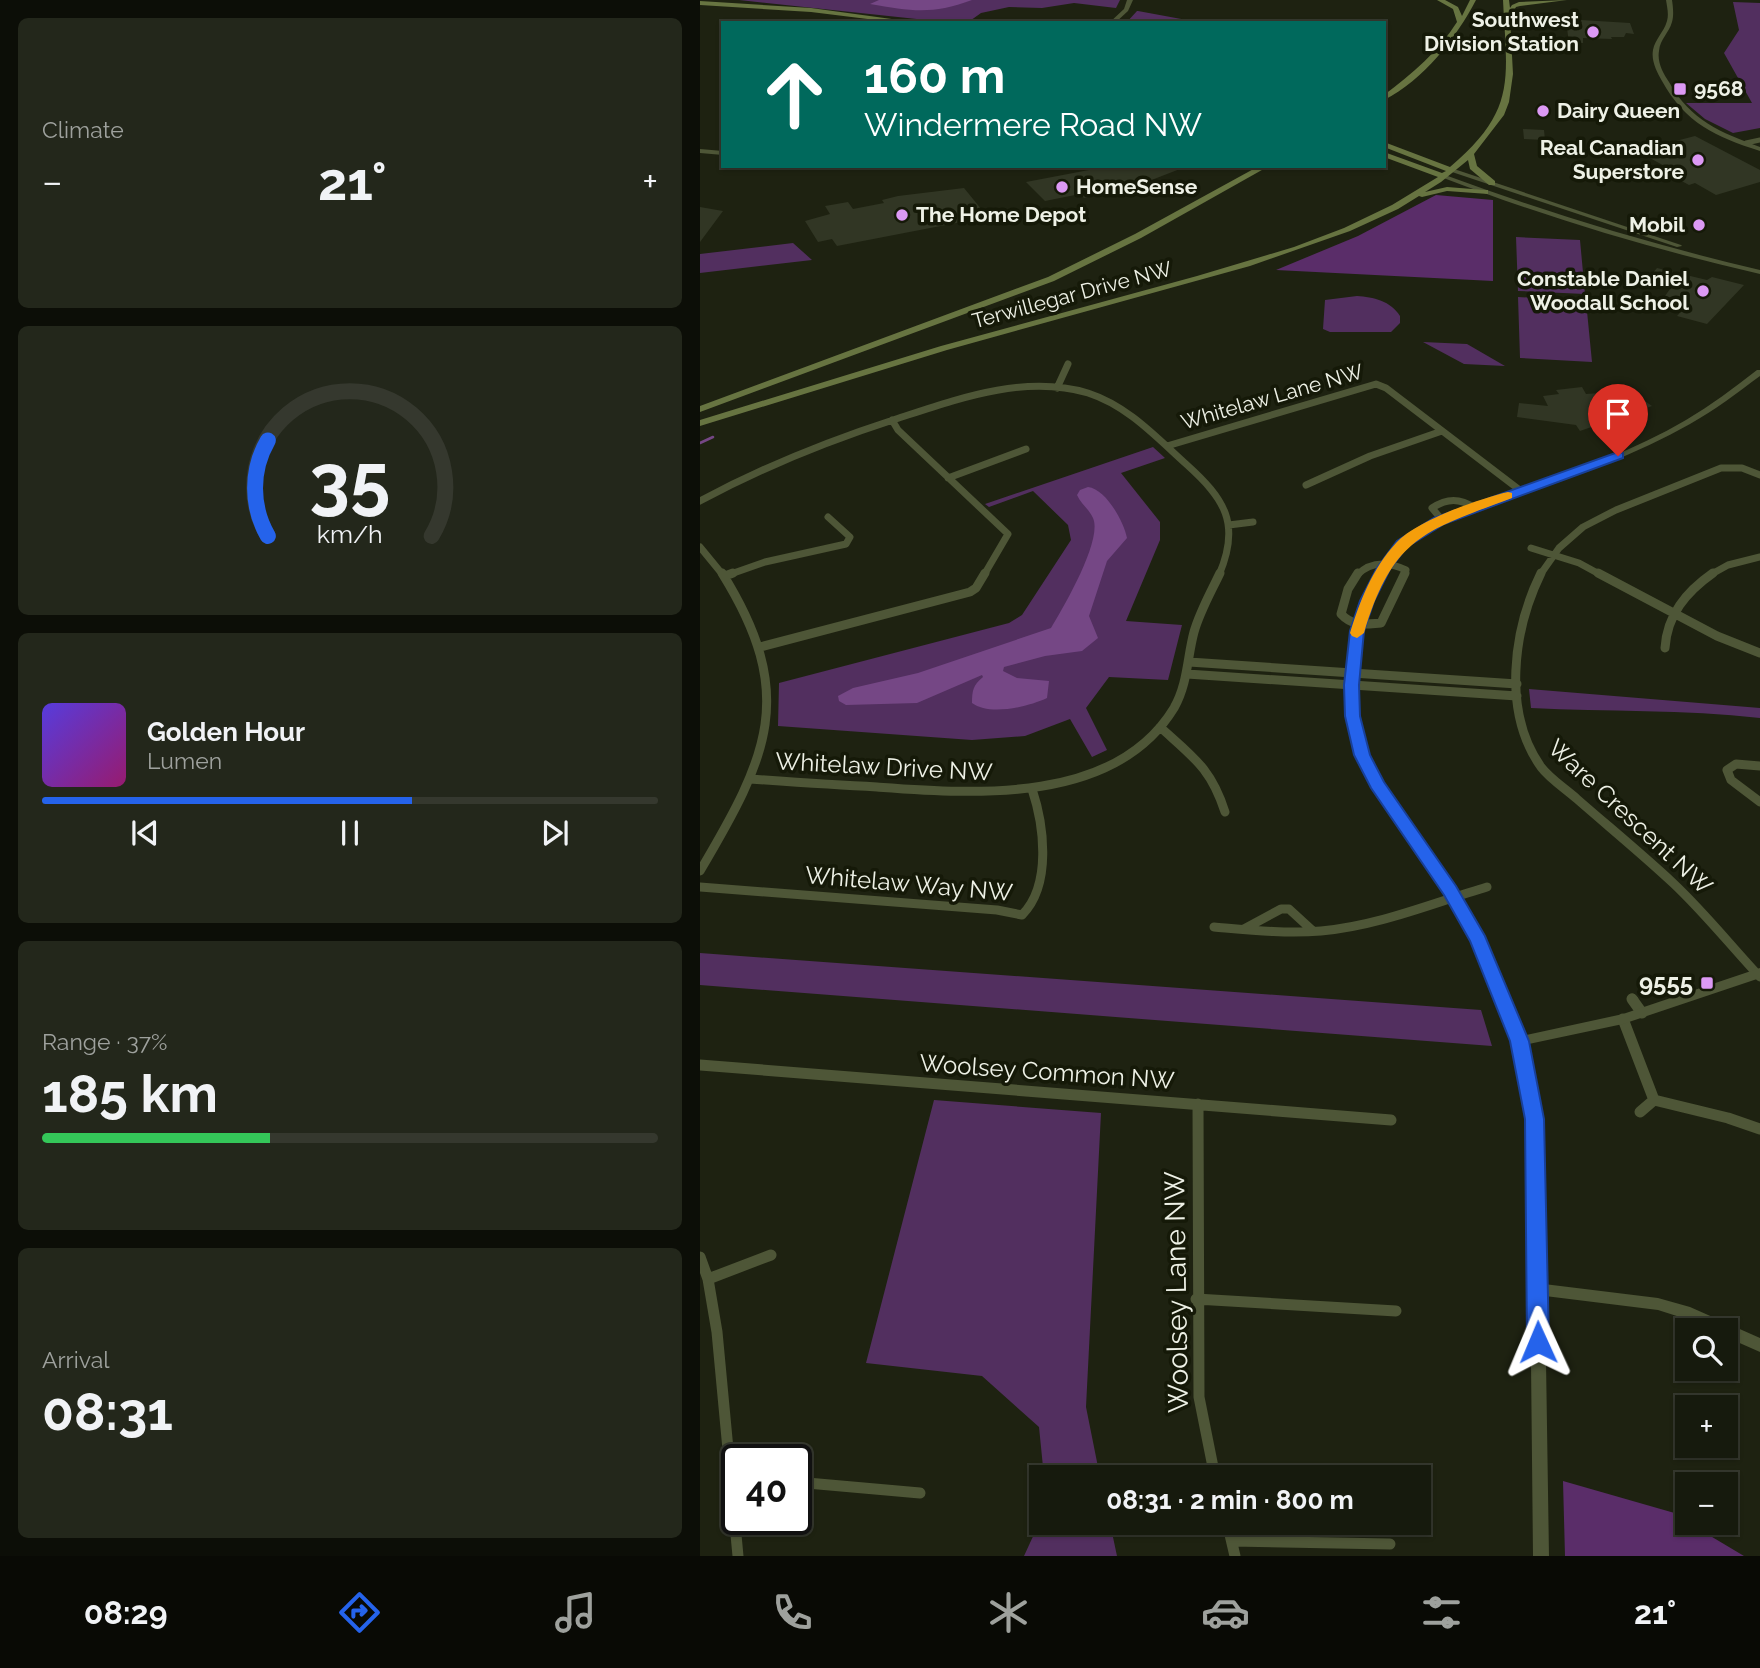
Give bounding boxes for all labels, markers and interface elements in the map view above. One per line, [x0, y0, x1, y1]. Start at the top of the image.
place label: Southwest Division Station [1424, 7, 1579, 56]
marker: Southwest Division Station [1585, 24, 1601, 40]
text: 160 m [864, 47, 1005, 104]
icon: ahead [749, 49, 840, 140]
place label: 9568 [1694, 76, 1743, 101]
marker: 9568 [1672, 81, 1688, 97]
place label: Dairy Queen [1557, 98, 1680, 123]
marker: Dairy Queen [1535, 103, 1551, 119]
text: Windermere Road NW [864, 106, 1202, 143]
text: Climate [42, 116, 124, 143]
place label: Real Canadian Superstore [1540, 135, 1684, 184]
text: 21° [318, 151, 387, 212]
marker: Real Canadian Superstore [1690, 152, 1706, 168]
text: − [42, 159, 62, 204]
text: + [642, 159, 658, 204]
place label: HomeSense [1076, 174, 1198, 199]
marker: HomeSense [1054, 179, 1070, 195]
place label: The Home Depot [916, 202, 1086, 227]
marker: The Home Depot [894, 207, 910, 223]
place label: Mobil [1629, 212, 1685, 237]
marker: Mobil [1691, 217, 1707, 233]
street label: Terwillegar Drive NW [969, 256, 1175, 333]
place label: Constable Daniel Woodall School [1517, 266, 1689, 315]
marker: Constable Daniel Woodall School [1695, 283, 1711, 299]
street label: Whitelaw Lane NW [1178, 359, 1366, 435]
pin [1588, 384, 1648, 456]
icon: arrive [1599, 395, 1637, 433]
text: 35 [310, 439, 390, 524]
text: km/h [317, 519, 383, 549]
text: Golden Hour [147, 717, 305, 747]
street label: Ware Crescent NW [1542, 733, 1719, 900]
street label: Whitelaw Drive NW [775, 746, 993, 787]
text: Lumen [147, 747, 222, 774]
icon: previous [126, 814, 164, 852]
icon: pause [331, 814, 369, 852]
icon: next [536, 814, 574, 852]
street label: Whitelaw Way NW [804, 860, 1014, 907]
place label: 9555 [1639, 968, 1693, 997]
marker: 9555 [1699, 975, 1715, 991]
text: Range · 37% [42, 1028, 167, 1055]
street label: Woolsey Common NW [919, 1048, 1175, 1095]
text: 185 km [42, 1063, 218, 1124]
street label: Woolsey Lane NW [1158, 1171, 1195, 1413]
position arrow [1501, 1305, 1575, 1379]
map controls [1675, 1318, 1738, 1535]
button: search [1675, 1318, 1738, 1381]
text: Arrival [42, 1346, 109, 1373]
text: 08:31 [42, 1381, 173, 1442]
button: + [1675, 1395, 1738, 1458]
speed limit sign: 40 [721, 1444, 812, 1535]
button: − [1675, 1472, 1738, 1535]
text: 08:31 · 2 min · 800 m [1106, 1485, 1354, 1515]
icon: directions [335, 1588, 384, 1637]
icon: music [551, 1588, 600, 1637]
icon: phone [768, 1588, 817, 1637]
icon: climate [984, 1588, 1033, 1637]
icon: car [1201, 1588, 1250, 1637]
icon: filters [1417, 1588, 1466, 1637]
text: 08:29 [84, 1594, 168, 1631]
text: 21° [1634, 1594, 1676, 1631]

